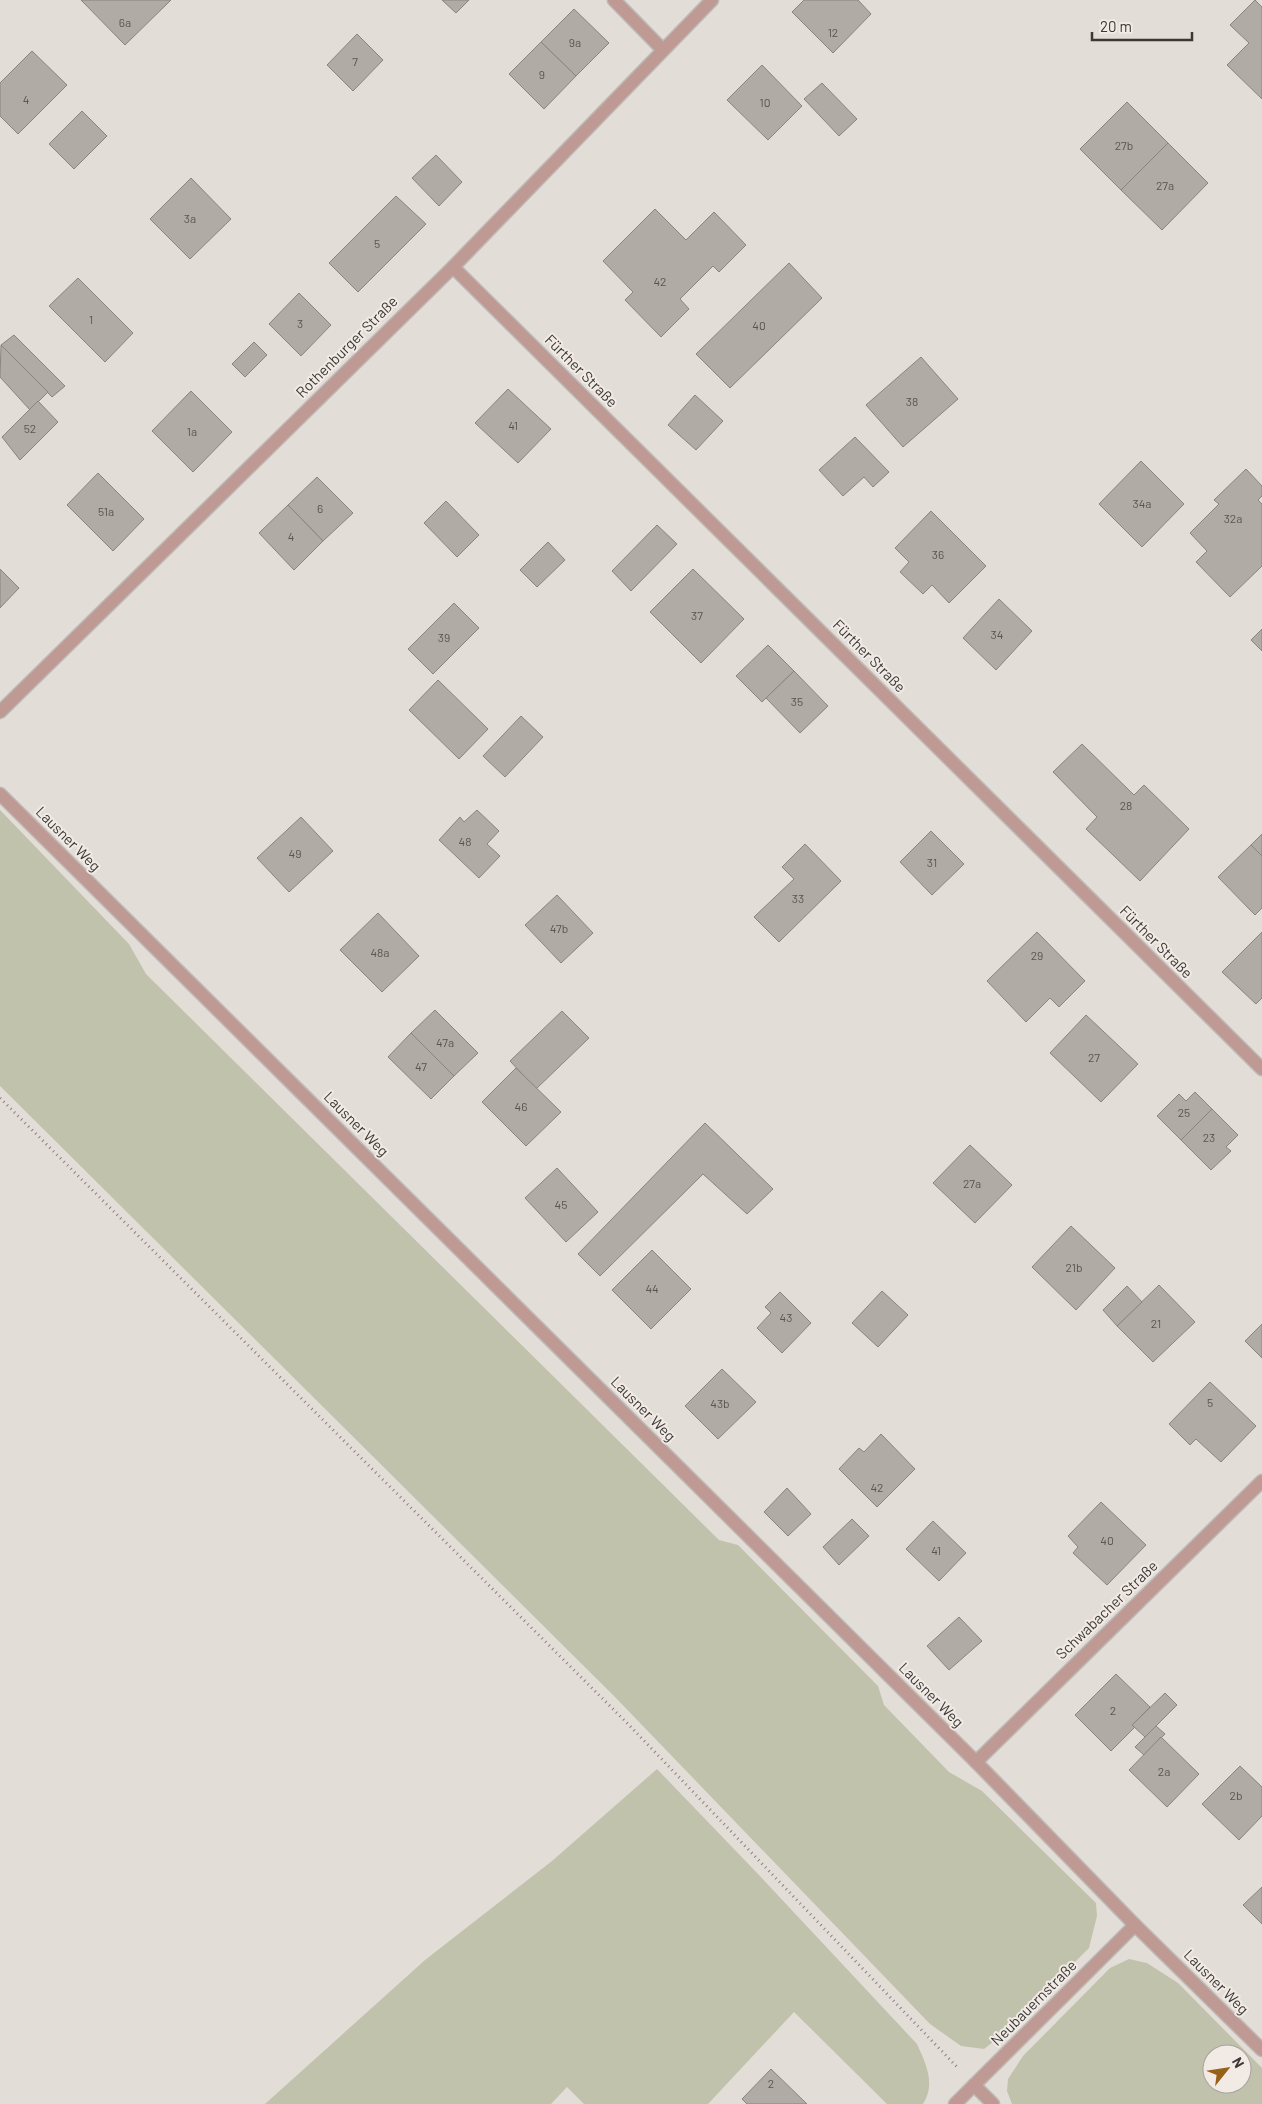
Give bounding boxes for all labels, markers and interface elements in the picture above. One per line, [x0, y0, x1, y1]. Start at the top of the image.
scale bar [1092, 10, 1192, 42]
house number: 6a [119, 15, 131, 29]
text: 20 m [1100, 17, 1132, 35]
house number: 12 [828, 25, 838, 39]
house number: 9a [569, 35, 581, 49]
house number: 7 [352, 54, 358, 68]
house number: 9 [539, 67, 545, 81]
house number: 4 [23, 92, 29, 106]
house number: 10 [760, 95, 770, 109]
house number: 27b [1115, 138, 1133, 152]
house number: 27a [1156, 178, 1174, 192]
house number: 3a [184, 211, 196, 225]
house number: 5 [374, 236, 380, 250]
house number: 42 [653, 274, 667, 288]
street label: Rothenburger Straße [292, 292, 401, 401]
house number: 1 [89, 312, 93, 326]
house number: 3 [297, 316, 303, 330]
house number: 40 [752, 318, 766, 332]
street label: Fürther Straße [542, 330, 622, 410]
house number: 38 [906, 394, 918, 408]
house number: 41 [508, 418, 518, 432]
house number: 52 [24, 421, 36, 435]
house number: 1a [187, 424, 197, 438]
house number: 34a [1133, 496, 1151, 510]
house number: 6 [317, 501, 323, 515]
house number: 51a [98, 504, 114, 518]
house number: 32a [1224, 511, 1242, 525]
house number: 4 [288, 529, 294, 543]
house number: 36 [932, 547, 944, 561]
house number: 37 [691, 608, 703, 622]
street label: Fürther Straße [830, 615, 910, 695]
house number: 34 [991, 627, 1003, 641]
house number: 39 [438, 630, 450, 644]
house number: 35 [791, 694, 803, 708]
house number: 28 [1120, 798, 1132, 812]
street label: Lausner Weg [33, 802, 105, 874]
house number: 48 [459, 834, 471, 848]
house number: 49 [289, 846, 301, 860]
house number: 31 [927, 855, 937, 869]
house number: 33 [792, 891, 804, 905]
street label: Fürther Straße [1117, 901, 1197, 981]
house number: 47b [550, 921, 568, 935]
house number: 48a [371, 945, 390, 959]
house number: 29 [1031, 948, 1043, 962]
house number: 47a [436, 1035, 454, 1049]
house number: 27 [1088, 1050, 1100, 1064]
house number: 47 [415, 1059, 427, 1073]
street label: Lausner Weg [321, 1087, 393, 1159]
house number: 46 [515, 1099, 527, 1113]
house number: 25 [1178, 1105, 1190, 1119]
house number: 23 [1203, 1130, 1215, 1144]
house number: 27a [963, 1176, 981, 1190]
house number: 45 [555, 1197, 567, 1211]
house number: 21b [1065, 1260, 1083, 1274]
house number: 44 [645, 1281, 659, 1295]
house number: 43 [780, 1310, 792, 1324]
house number: 21 [1151, 1316, 1161, 1330]
street label: Lausner Weg [608, 1372, 680, 1444]
house number: 5 [1207, 1395, 1213, 1409]
house number: 43b [710, 1396, 730, 1410]
house number: 42 [870, 1480, 884, 1494]
house number: 40 [1100, 1533, 1114, 1547]
house number: 41 [931, 1543, 941, 1557]
street label: Schwabacher Straße [1052, 1556, 1161, 1663]
street label: Lausner Weg [896, 1658, 968, 1730]
house number: 2 [1110, 1703, 1116, 1717]
house number: 2a [1158, 1764, 1170, 1778]
house number: 2b [1230, 1788, 1242, 1802]
street label: Lausner Weg [1181, 1945, 1253, 2017]
street label: Neubauernstraße [987, 1956, 1080, 2049]
north arrow [1202, 2044, 1252, 2094]
text: N [1229, 2054, 1248, 2071]
house number: 2 [768, 2076, 774, 2090]

